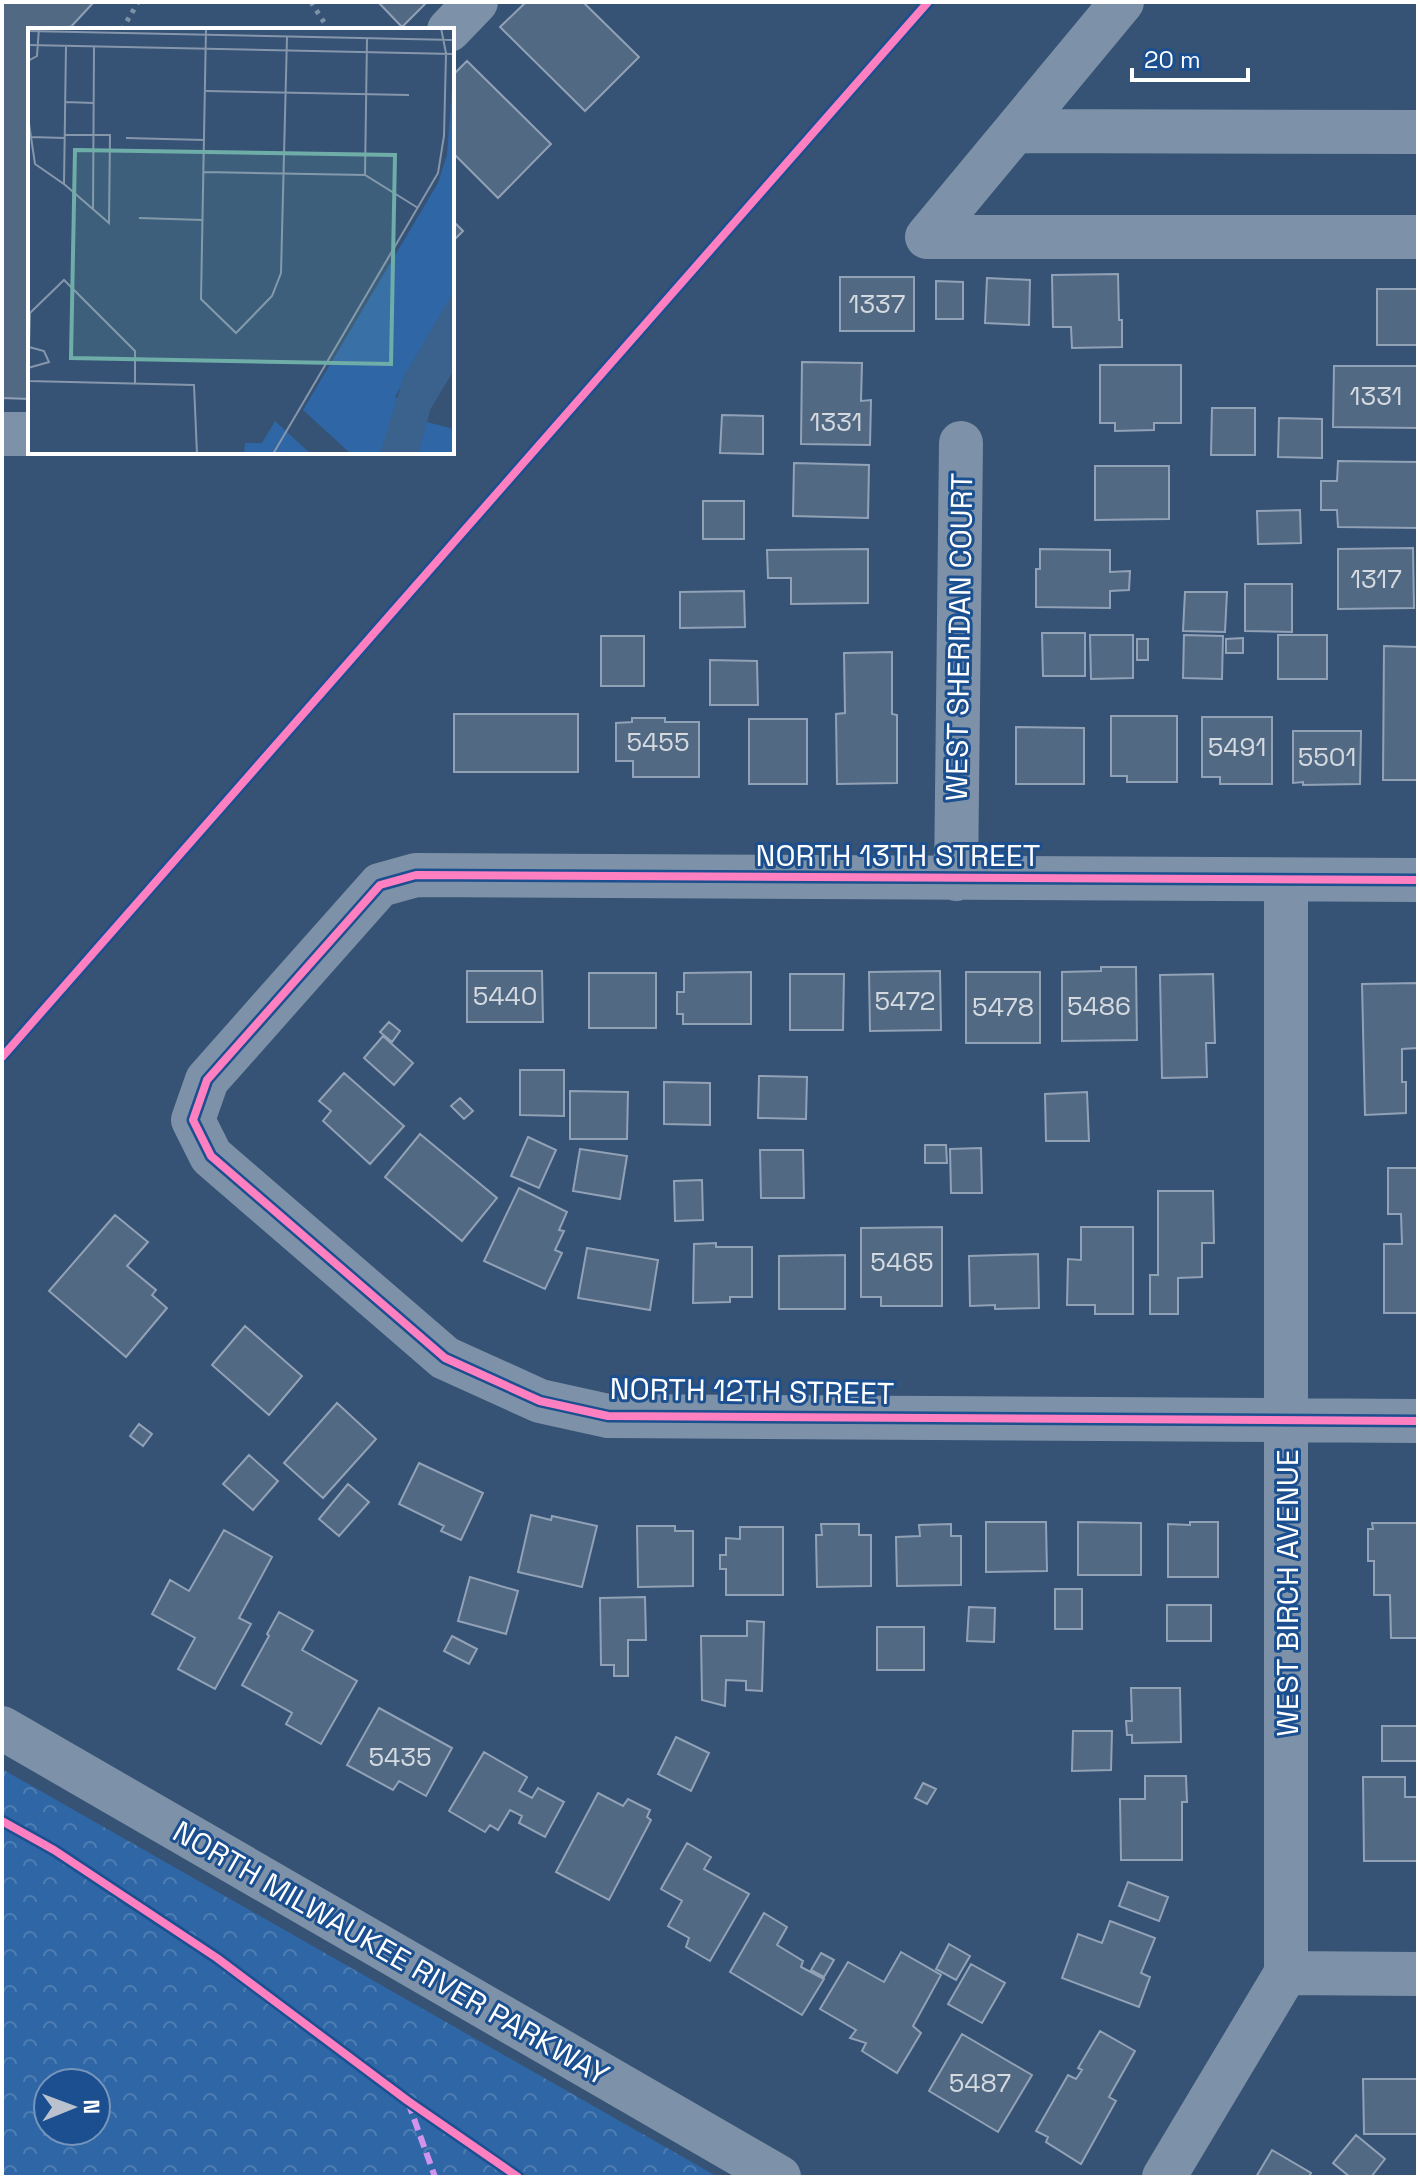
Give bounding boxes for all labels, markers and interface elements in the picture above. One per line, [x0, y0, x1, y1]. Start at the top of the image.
inset map [28, 28, 454, 454]
scale bar [1132, 32, 1248, 82]
text: 20 m [1144, 44, 1201, 75]
house number: 1337 [849, 287, 905, 321]
house number: 1331 [1350, 379, 1402, 413]
house number: 1331 [810, 405, 862, 439]
street label: WEST SHERIDAN COURT [937, 473, 981, 801]
house number: 1317 [1350, 562, 1402, 596]
house number: 5455 [627, 725, 689, 759]
house number: 5491 [1208, 730, 1266, 764]
house number: 5501 [1298, 740, 1356, 774]
street label: NORTH 13TH STREET [756, 836, 1040, 875]
house number: 5440 [473, 979, 537, 1013]
house number: 5472 [874, 984, 936, 1018]
house number: 5486 [1067, 989, 1131, 1023]
house number: 5478 [972, 990, 1034, 1024]
house number: 5465 [870, 1245, 934, 1279]
street label: NORTH 12TH STREET [609, 1369, 895, 1413]
street label: WEST BIRCH AVENUE [1268, 1449, 1307, 1737]
house number: 5435 [368, 1740, 432, 1774]
street label: NORTH MILWAUKEE RIVER PARKWAY [166, 1812, 616, 2094]
house number: 5487 [949, 2066, 1011, 2100]
north arrow [32, 2067, 112, 2147]
text: N [78, 2099, 106, 2114]

